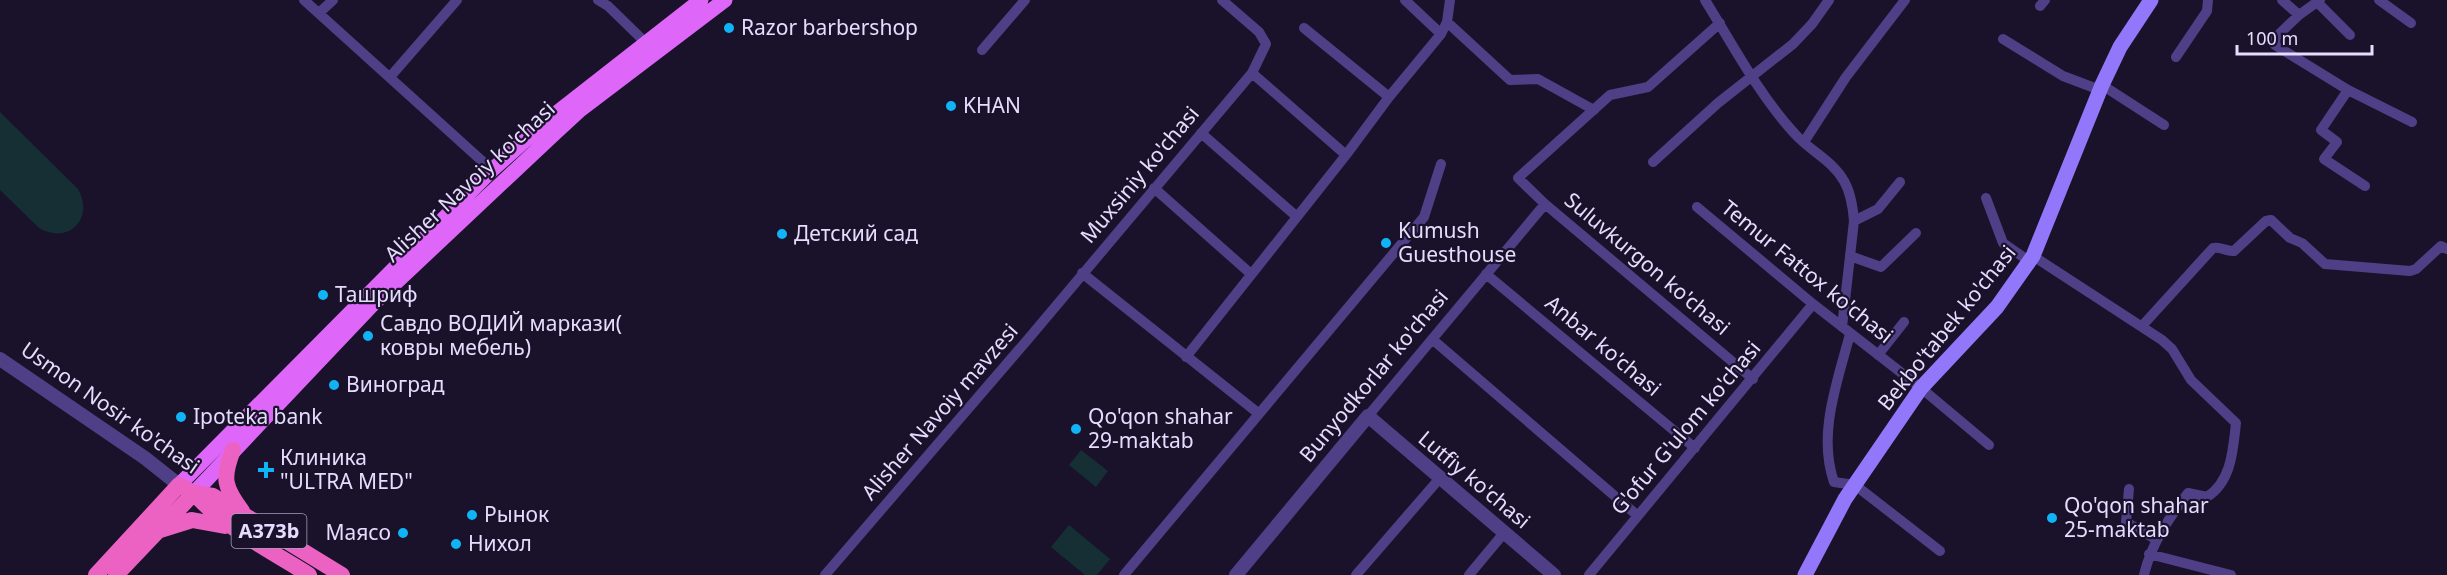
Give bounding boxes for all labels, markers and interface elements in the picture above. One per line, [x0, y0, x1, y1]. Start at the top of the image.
place label: Razor barbershop [741, 13, 918, 41]
scale bar [2237, 18, 2372, 56]
marker: Razor barbershop [722, 21, 736, 35]
text: 100 m [2246, 26, 2298, 50]
place label: KHAN [963, 91, 1021, 119]
street label: Alisher Navoiy ko'chasi [378, 95, 561, 268]
marker: KHAN [944, 99, 958, 113]
street label: Muxsiniy ko'chasi [1074, 100, 1205, 249]
street label: Suluvkurgon ko'chasi [1559, 186, 1736, 341]
street label: Temur Fattox ko'chasi [1716, 193, 1899, 349]
place label: Kumush Guesthouse [1398, 216, 1516, 268]
place label: Детский сад [794, 219, 918, 247]
marker: Детский сад [775, 227, 789, 241]
marker: Kumush Guesthouse [1379, 236, 1393, 250]
street label: Bekbo'tabek ko'chasi [1871, 239, 2022, 416]
place label: Ташриф [335, 280, 418, 308]
street label: Bunyodkorlar ko'chasi [1293, 283, 1454, 468]
marker: Ташриф [316, 288, 330, 302]
street label: Anbar ko'chasi [1540, 289, 1667, 402]
place label: Савдо ВОДИЙ маркази( ковры мебель) [380, 309, 622, 361]
street label: Alisher Navoiy mavzesi [855, 317, 1024, 506]
marker: Савдо ВОДИЙ маркази( ковры мебель) [361, 329, 375, 343]
street label: Usmon Nosir ko'chasi [16, 335, 205, 479]
street label: G'ofur G'ulom ko'chasi [1604, 335, 1766, 520]
place label: Виноград [346, 370, 445, 398]
marker: Виноград [327, 378, 341, 392]
place label: Ipoteka bank [193, 402, 323, 430]
place label: Qo'qon shahar 29-maktab [1088, 402, 1233, 454]
marker: Ipoteka bank [174, 410, 188, 424]
marker: Qo'qon shahar 29-maktab [1069, 422, 1083, 436]
street label: Lutfiy ko'chasi [1413, 424, 1536, 534]
place label: Клиника "ULTRA MED" [280, 443, 413, 495]
marker: Клиника "ULTRA MED" [257, 461, 275, 479]
place label: Qo'qon shahar 25-maktab [2064, 491, 2209, 543]
place label: Рынок [484, 500, 549, 528]
marker: Рынок [465, 508, 479, 522]
marker: Qo'qon shahar 25-maktab [2045, 511, 2059, 525]
road number: A373b [232, 514, 306, 548]
place label: Маясо [326, 518, 391, 546]
marker: Маясо [396, 526, 410, 540]
place label: Нихол [468, 529, 532, 557]
marker: Нихол [449, 537, 463, 551]

